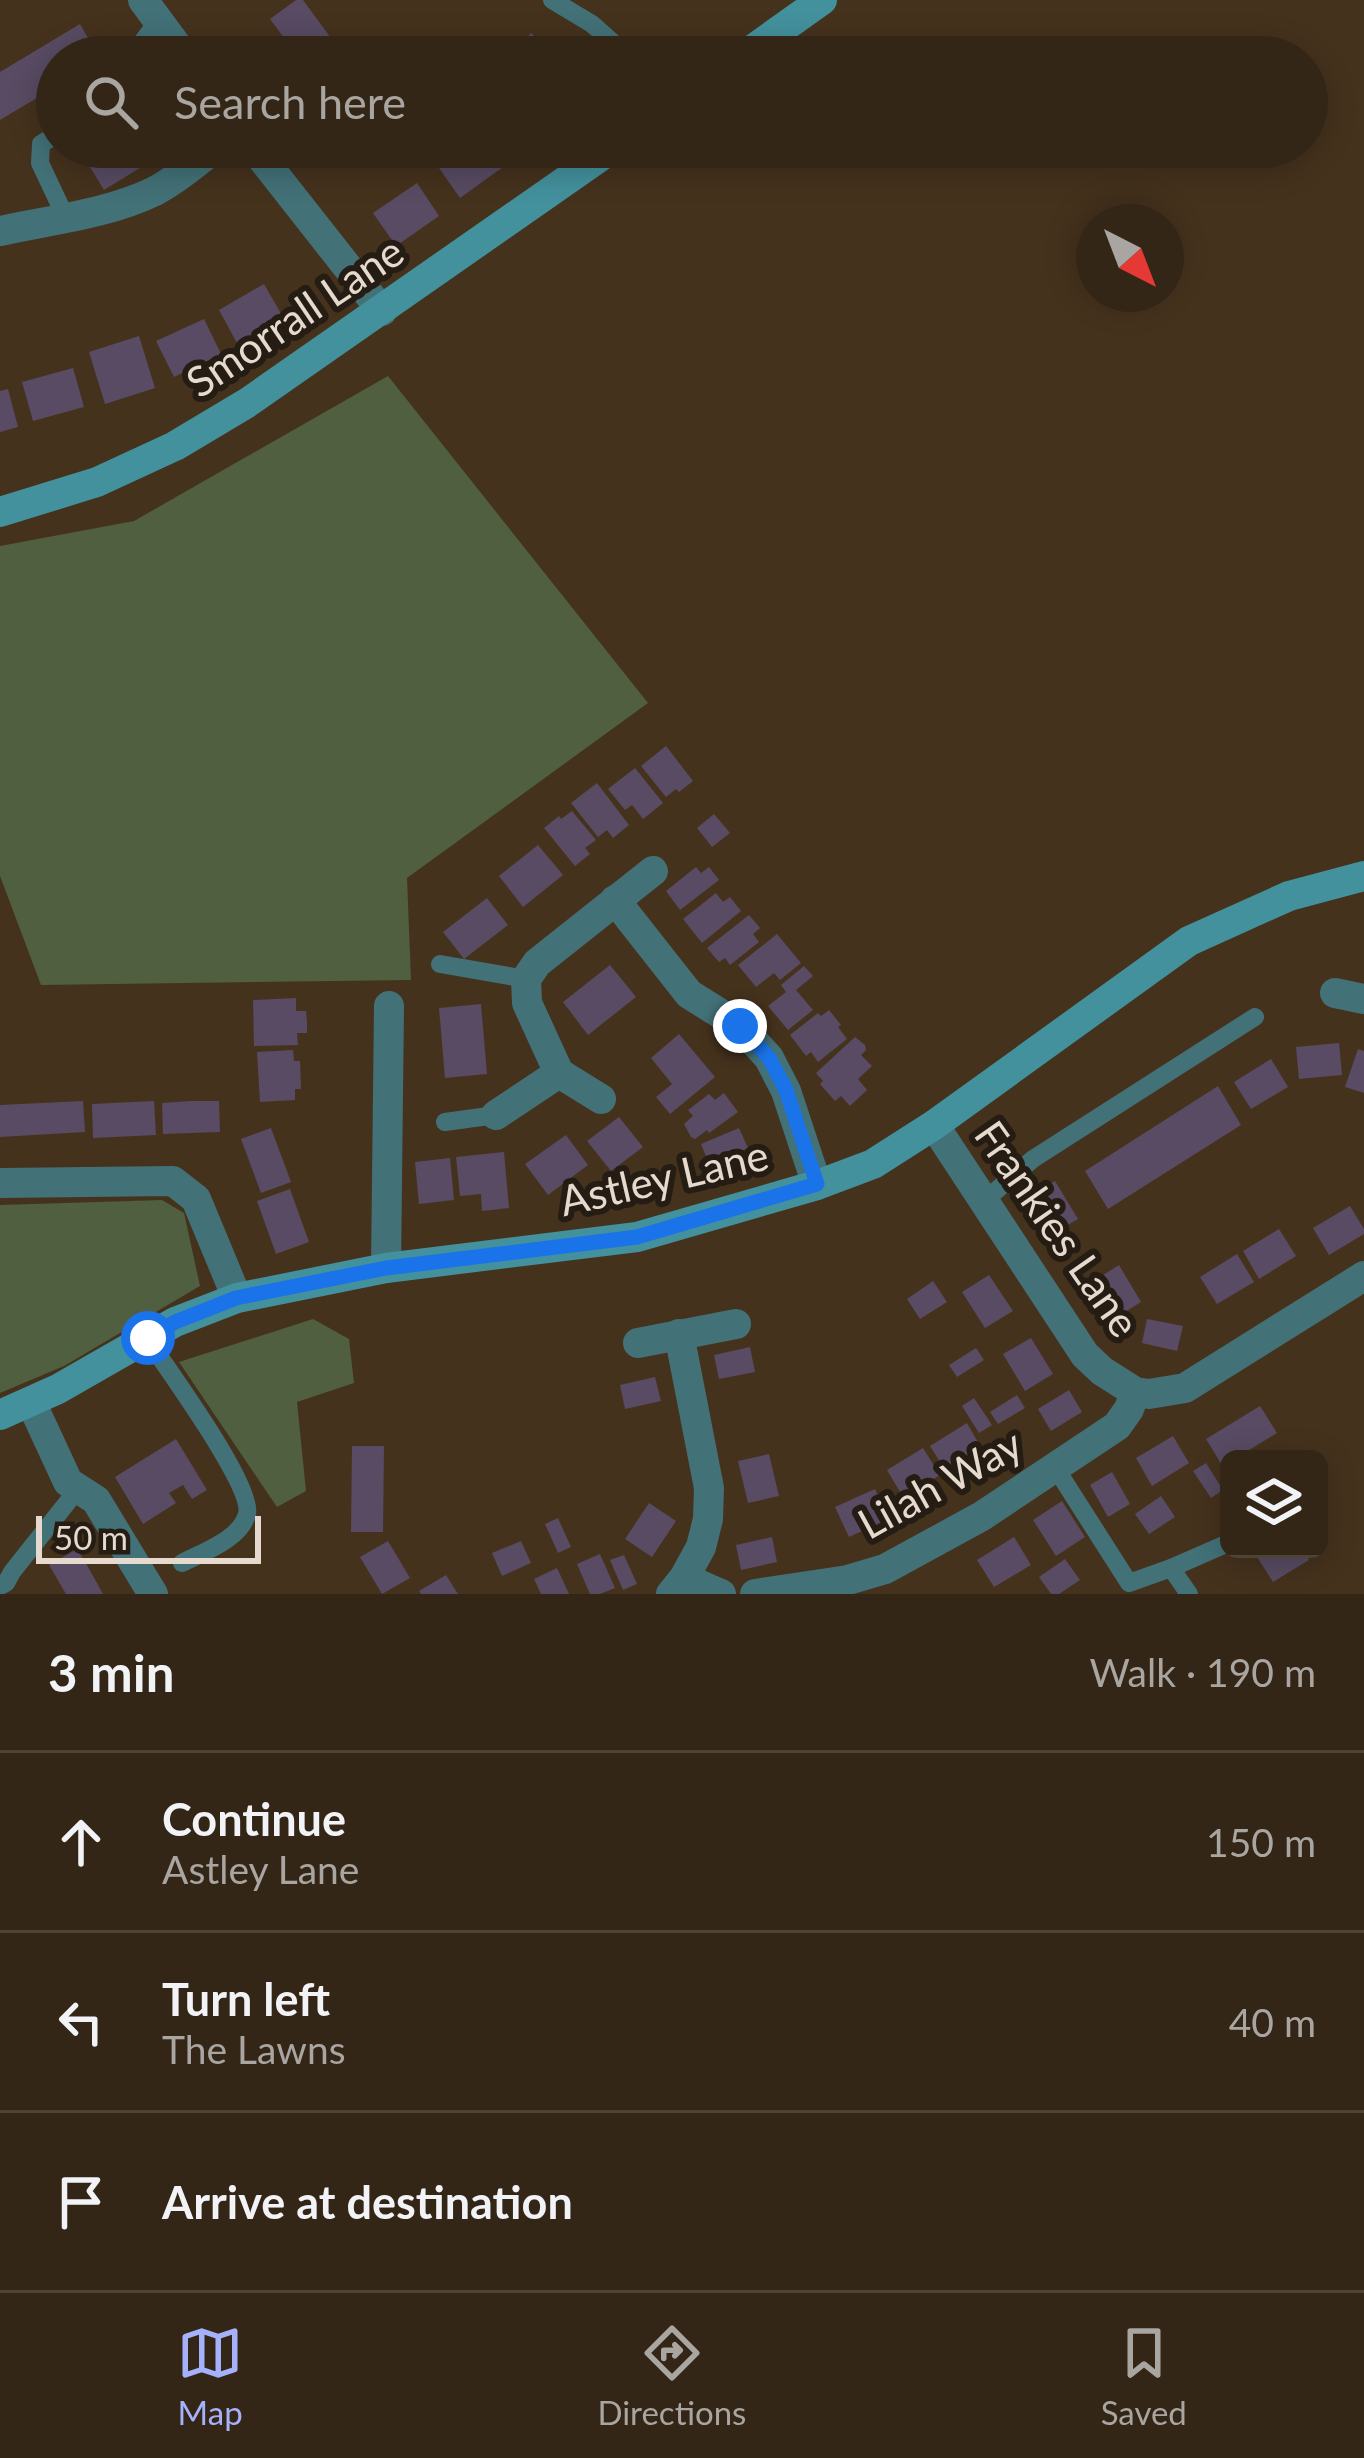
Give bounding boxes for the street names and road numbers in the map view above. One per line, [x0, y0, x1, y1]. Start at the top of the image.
street label: Smorrall Lane [177, 225, 412, 407]
street label: Frankies Lane [965, 1111, 1151, 1346]
street label: Astley Lane [555, 1129, 773, 1225]
street label: Lilah Way [849, 1418, 1030, 1548]

